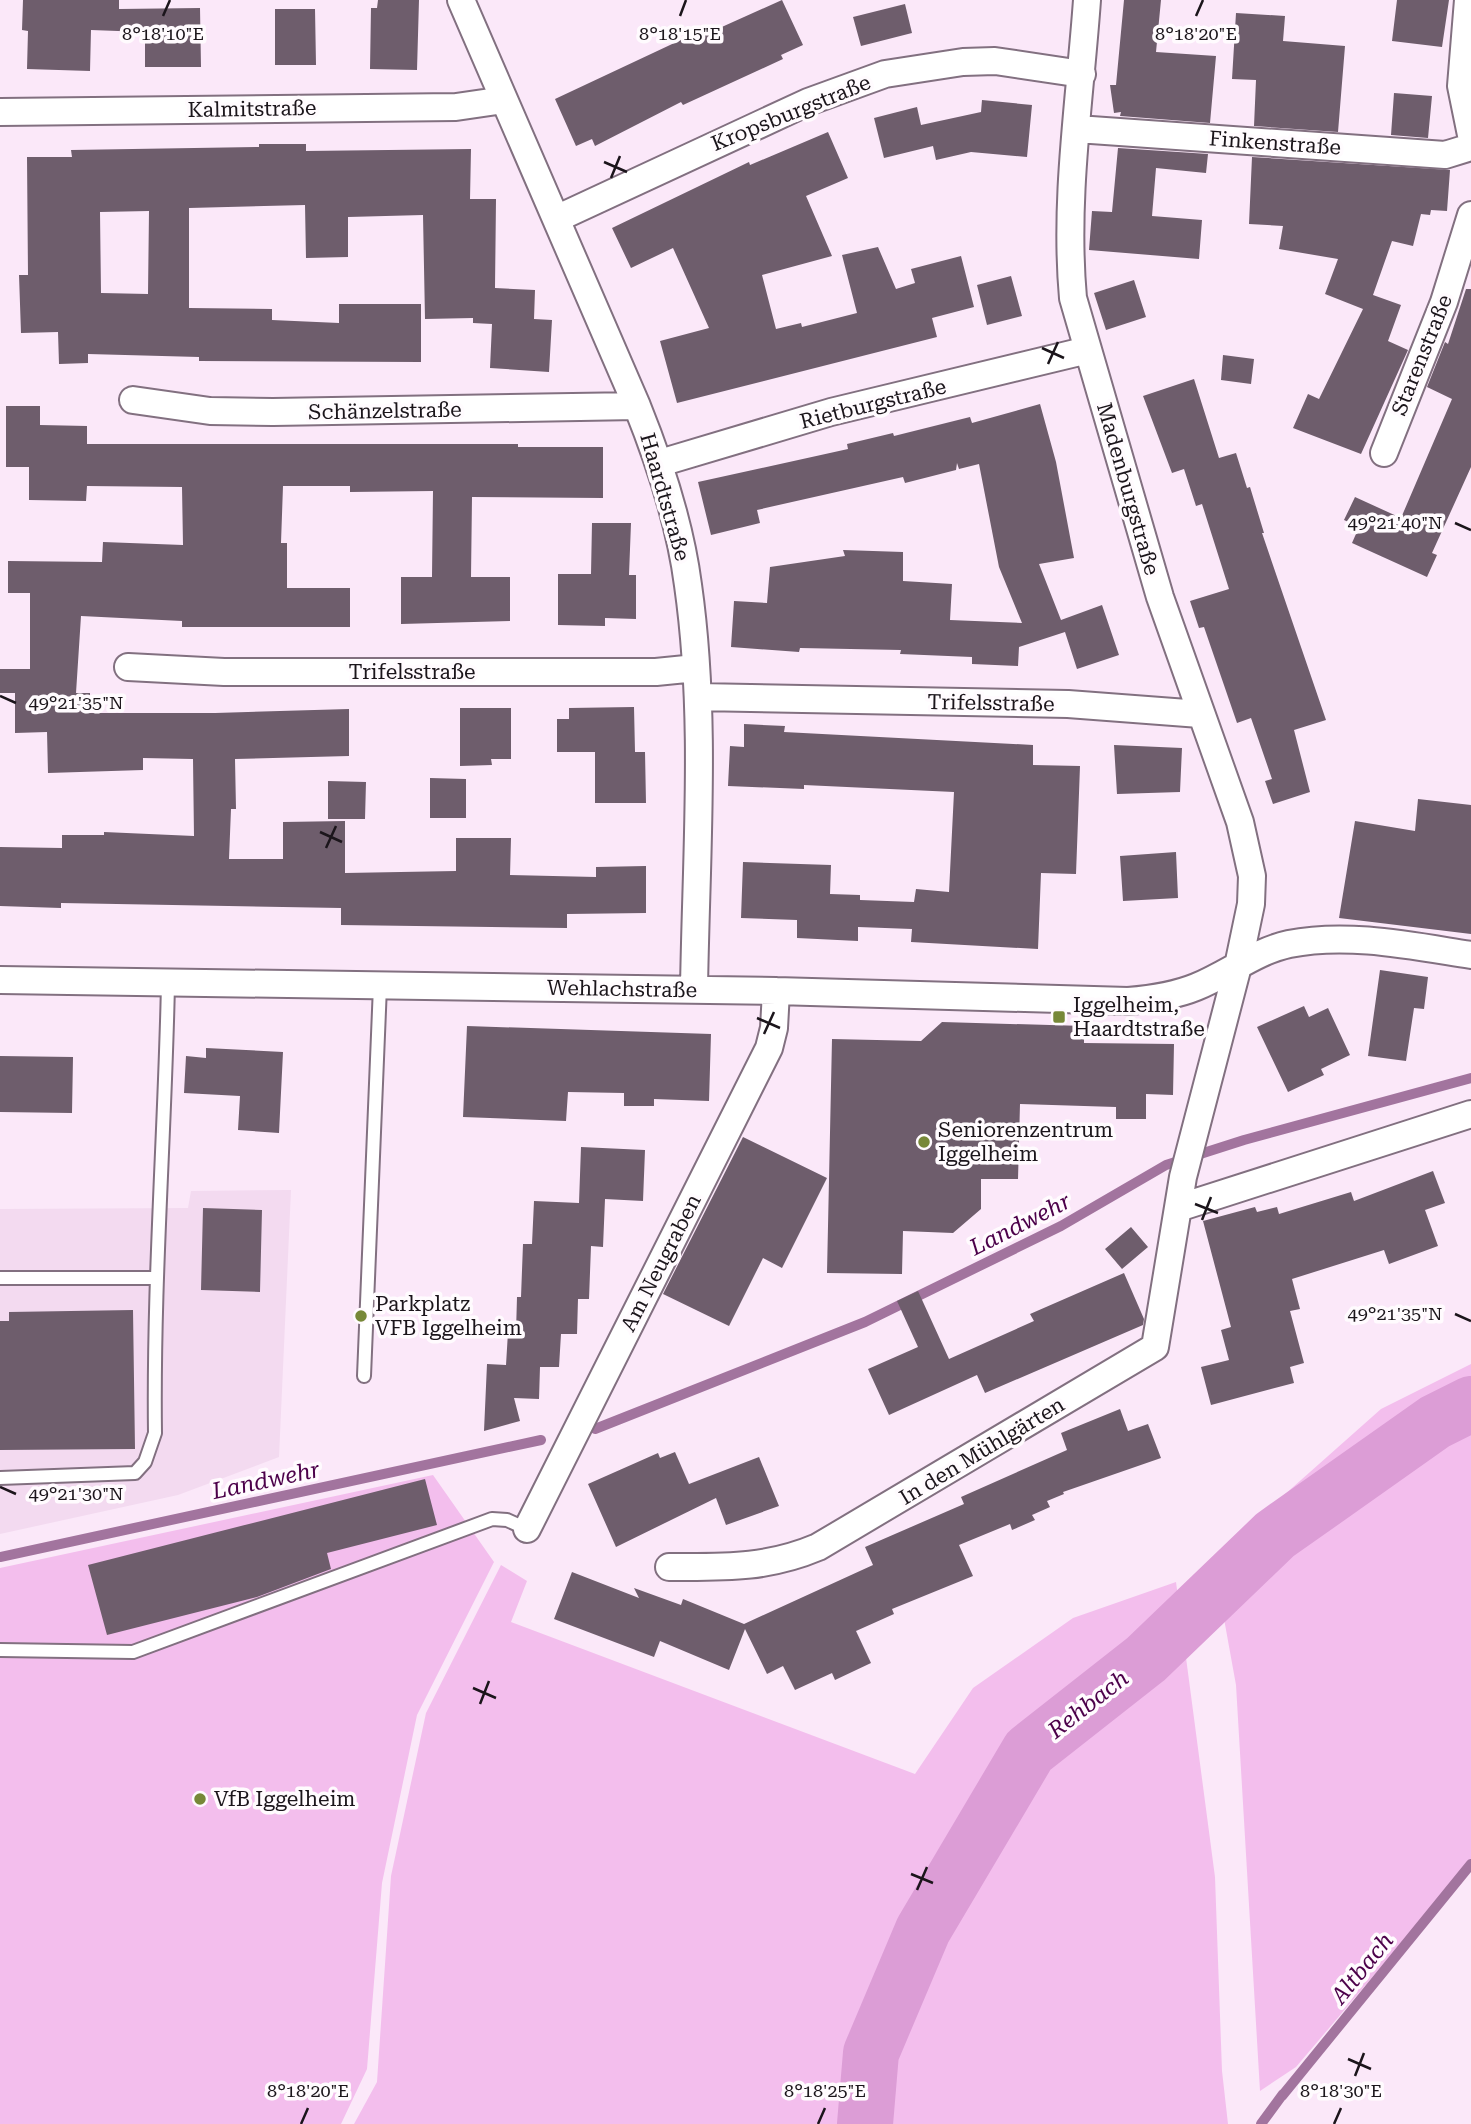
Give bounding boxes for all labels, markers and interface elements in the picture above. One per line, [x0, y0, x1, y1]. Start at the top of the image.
text: 8°18'10"E [122, 23, 204, 44]
text: 8°18'15"E [639, 23, 721, 44]
text: 8°18'20"E [1155, 23, 1237, 44]
street label: Kropsburgstraße [708, 70, 874, 156]
street label: Kalmitstraße [187, 96, 317, 122]
street label: Finkenstraße [1208, 126, 1342, 160]
street label: Starenstraße [1387, 291, 1457, 419]
street label: Rietburgstraße [797, 374, 949, 434]
street label: Schänzelstraße [308, 398, 462, 424]
street label: Madenburgstraße [1092, 400, 1164, 578]
street label: Haardtstraße [635, 430, 695, 564]
text: 49°21'40"N [1348, 512, 1442, 533]
street label: Trifelsstraße [348, 660, 476, 684]
street label: Trifelsstraße [927, 690, 1055, 716]
text: 49°21'35"N [29, 692, 123, 713]
street label: Wehlachstraße [547, 976, 697, 1002]
place label: Iggelheim, Haardtstraße [1073, 993, 1205, 1041]
marker: Iggelheim, Haardtstraße [1051, 1009, 1067, 1025]
place label: Seniorenzentrum Iggelheim [938, 1118, 1113, 1166]
marker: Seniorenzentrum Iggelheim [916, 1134, 932, 1150]
water label: Landwehr [964, 1187, 1076, 1262]
street label: Am Neugraben [616, 1190, 706, 1336]
place label: Parkplatz VFB Iggelheim [375, 1292, 522, 1340]
text: 49°21'35"N [1348, 1303, 1442, 1324]
marker: Parkplatz VFB Iggelheim [353, 1308, 369, 1324]
street label: In den Mühlgärten [895, 1392, 1069, 1510]
water label: Landwehr [209, 1456, 323, 1505]
text: 49°21'30"N [29, 1483, 123, 1504]
water label: Rehbach [1042, 1665, 1134, 1745]
place label: VfB Iggelheim [214, 1787, 355, 1811]
marker: VfB Iggelheim [192, 1791, 208, 1807]
water label: Altbach [1324, 1927, 1399, 2011]
text: 8°18'20"E [267, 2080, 349, 2101]
text: 8°18'25"E [784, 2080, 866, 2101]
text: 8°18'30"E [1300, 2080, 1382, 2101]

